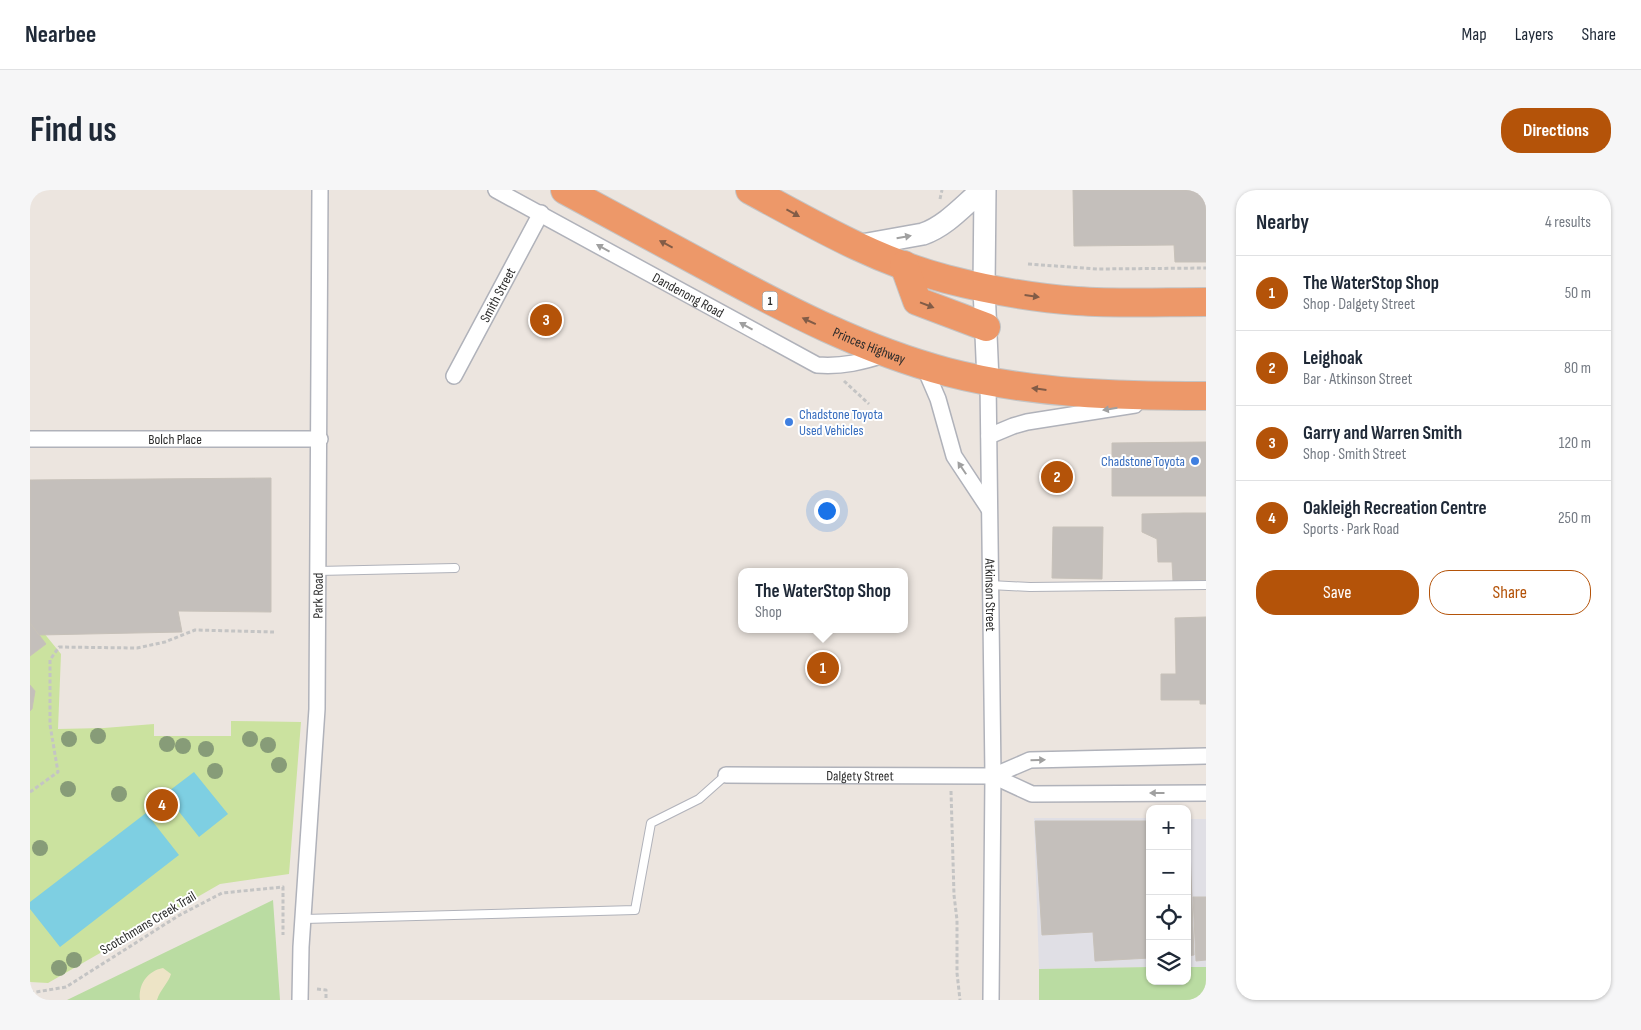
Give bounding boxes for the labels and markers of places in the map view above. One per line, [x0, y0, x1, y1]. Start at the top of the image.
pin: 3 [530, 301, 562, 339]
place label: Chadstone Toyota Used Vehicles [799, 406, 883, 439]
marker: Chadstone Toyota Used Vehicles [783, 416, 795, 428]
place label: Chadstone Toyota [1101, 453, 1185, 470]
marker: Chadstone Toyota [1189, 455, 1201, 467]
pin: 2 [1041, 458, 1073, 496]
pin: 1 [807, 649, 839, 687]
pin: 4 [146, 786, 178, 824]

